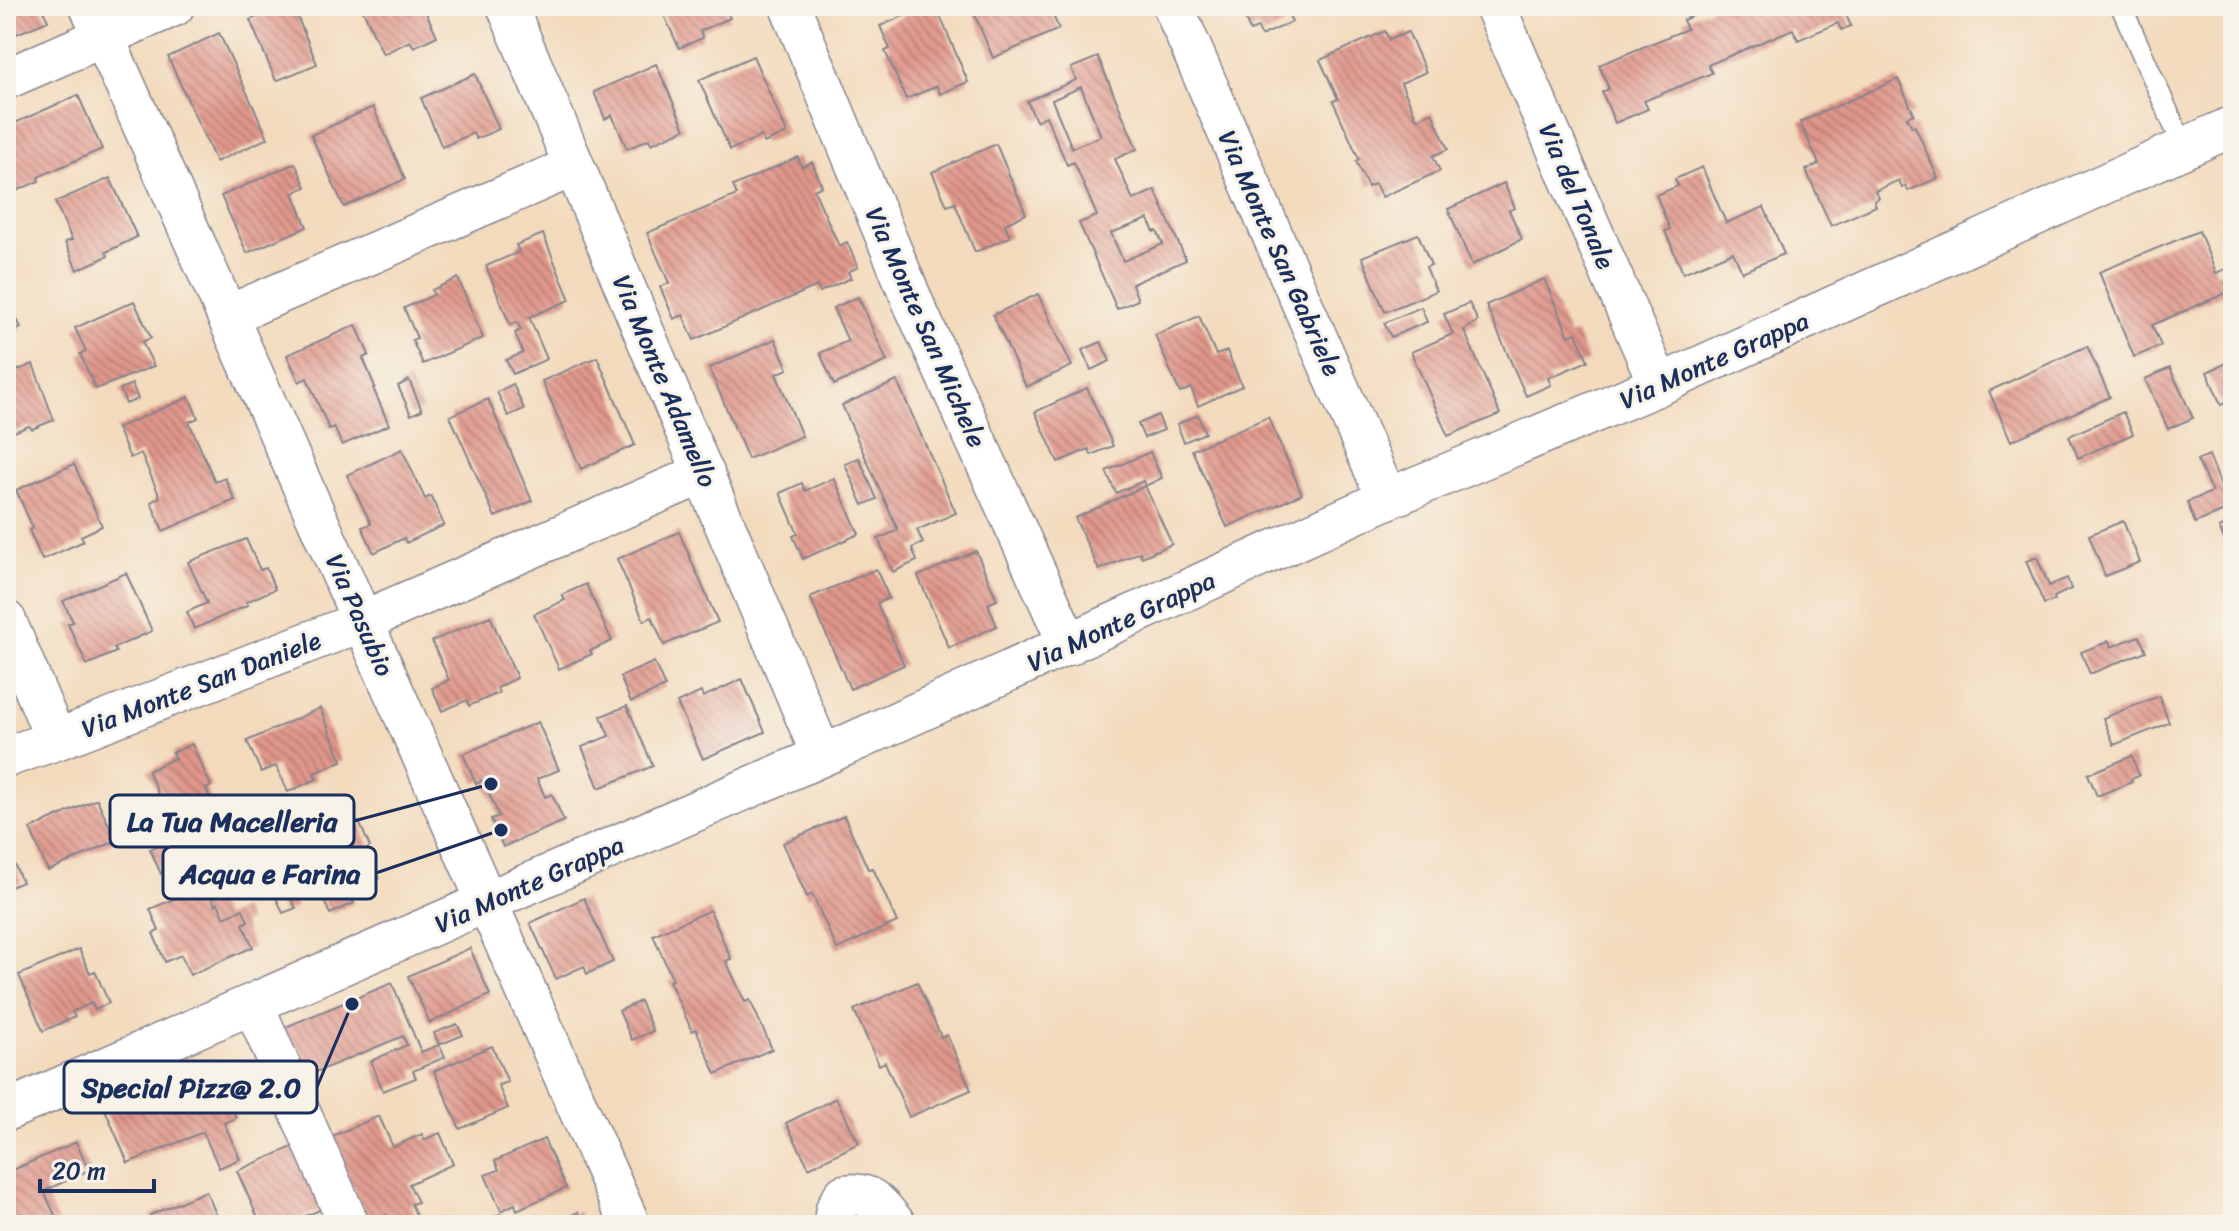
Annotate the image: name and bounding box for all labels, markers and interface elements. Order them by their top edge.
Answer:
street label: Via del Tonale [1525,116,1629,277]
street label: Via Monte San Gabriele [1205,122,1355,384]
street label: Via Monte San Michele [852,199,1000,455]
street label: Via Monte Adamello [599,267,731,495]
street label: Via Monte Grappa [1612,298,1816,422]
street label: Via Pasubio [312,546,408,684]
street label: Via Monte Grappa [1019,557,1223,685]
street label: Via Monte San Daniele [74,617,328,751]
callout: La Tua Macelleria [110,795,354,847]
text: La Tua Macelleria [127,797,338,846]
street label: Via Monte Grappa [427,822,631,946]
callout: Acqua e Farina [163,847,376,899]
text: Acqua e Farina [179,849,361,898]
callout: Special Pizz@ 2.0 [64,1061,317,1113]
text: Special Pizz@ 2.0 [80,1063,301,1112]
scale bar [40,1143,154,1193]
text: 20 m [52,1150,106,1192]

